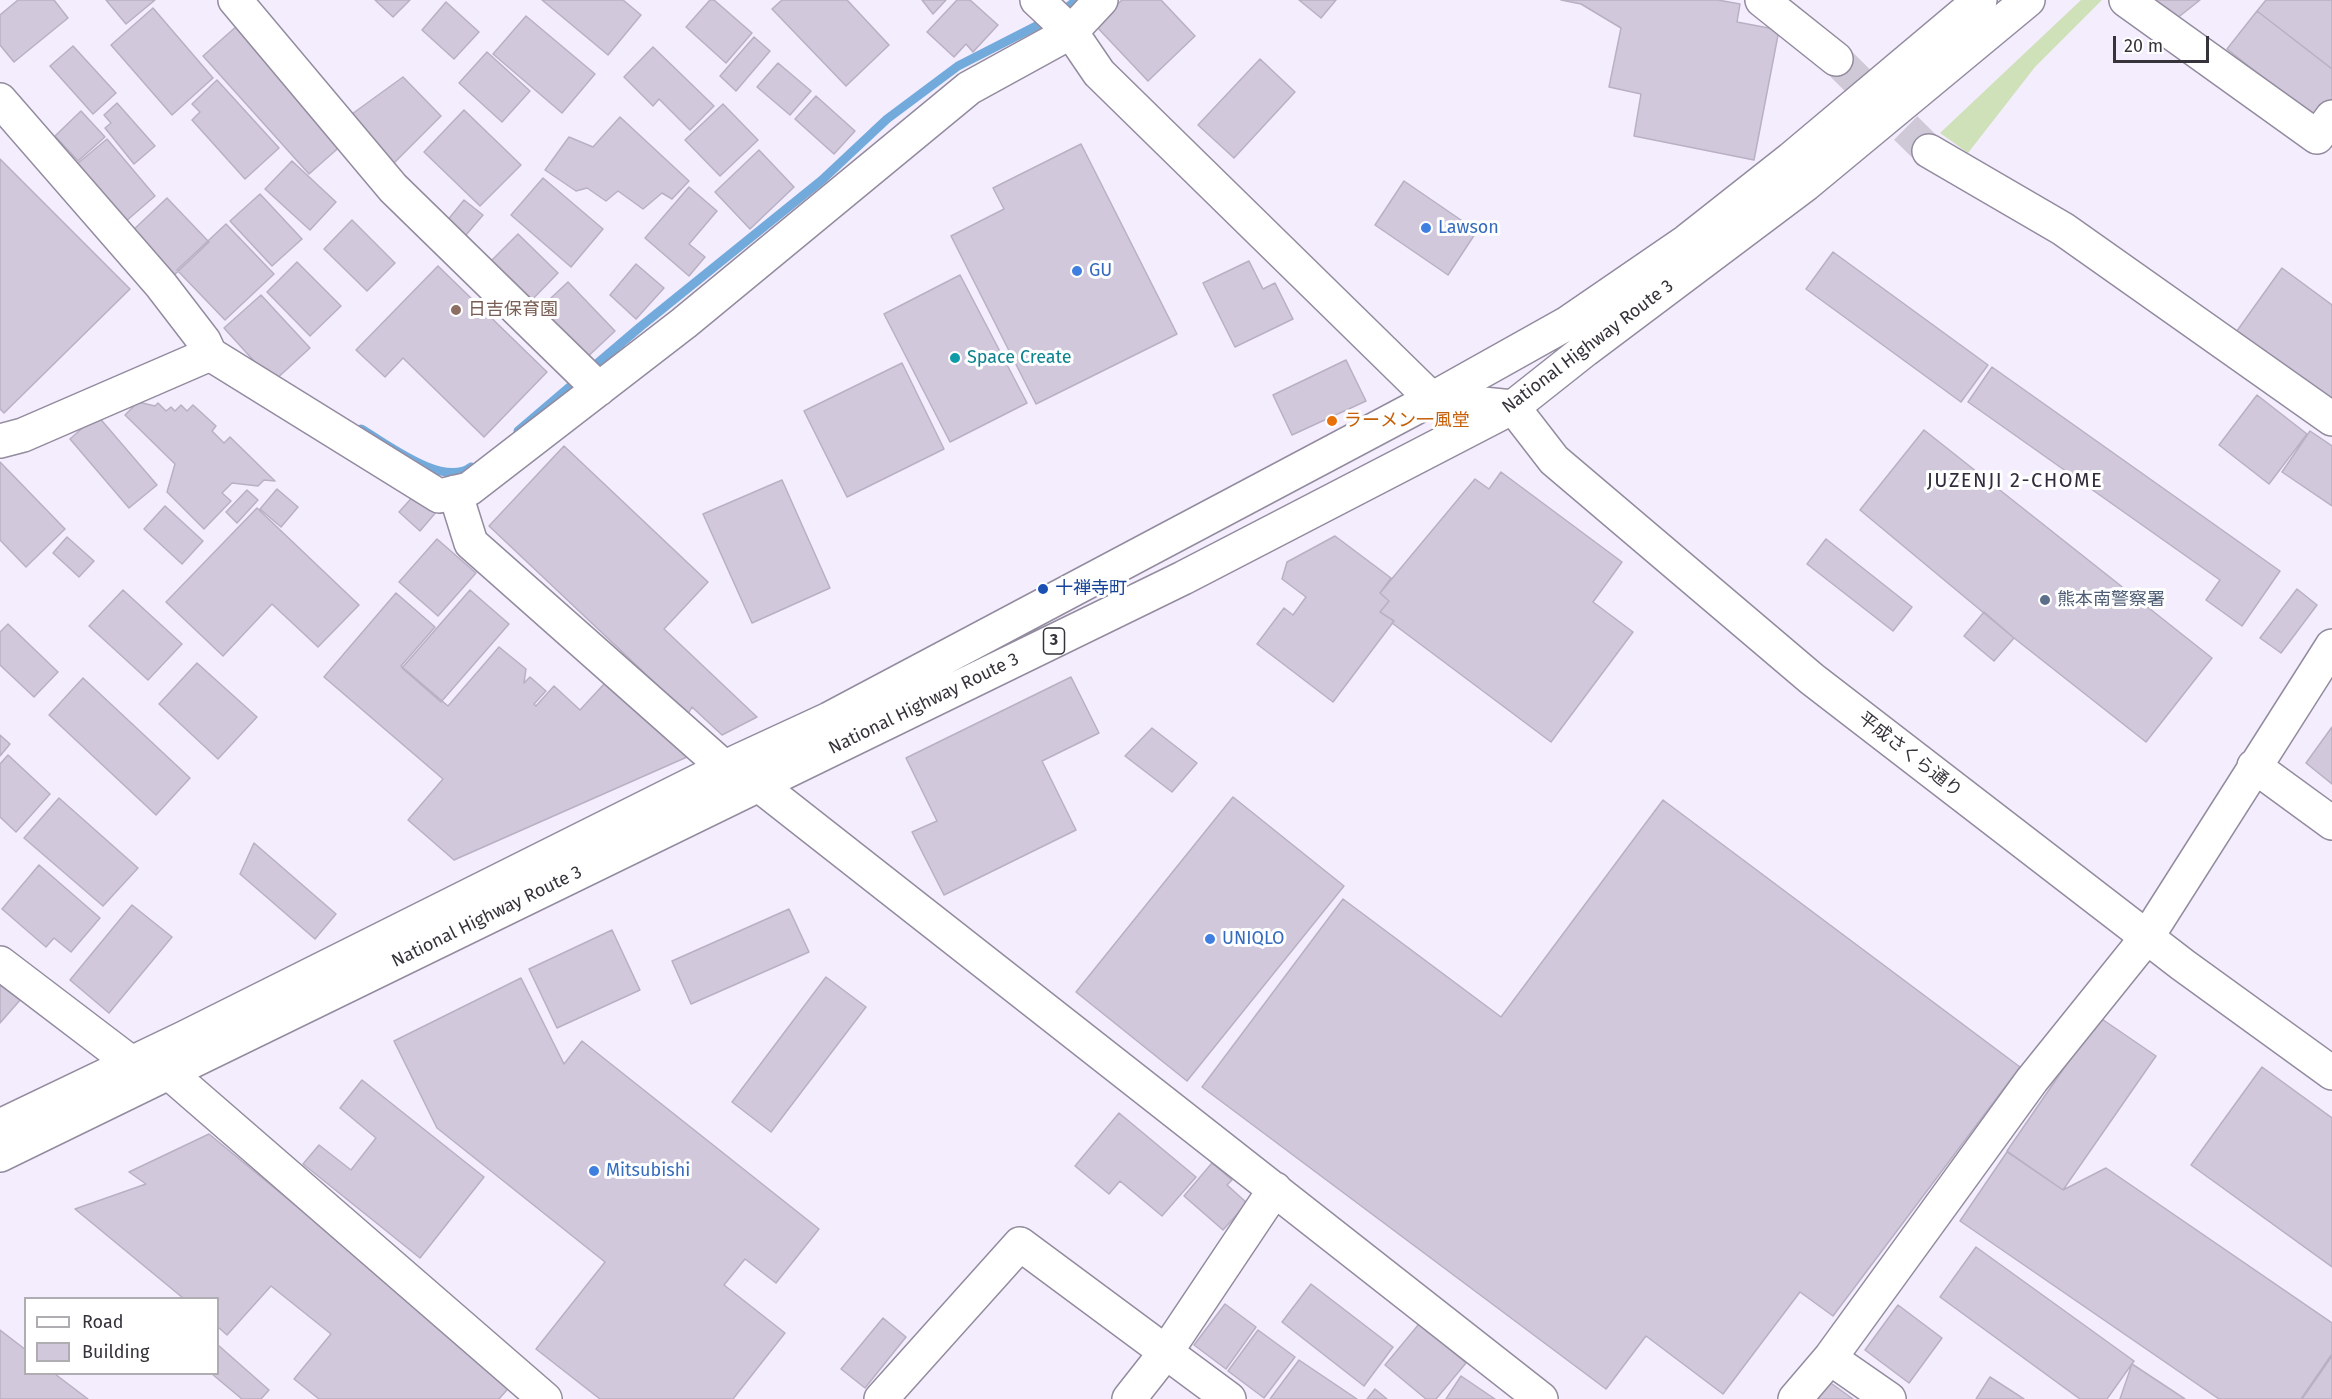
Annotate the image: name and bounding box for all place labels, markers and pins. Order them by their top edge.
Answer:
place label: Lawson [1438,217,1499,239]
marker: Lawson [1419,221,1433,235]
place label: GU [1089,260,1112,282]
marker: GU [1070,264,1084,278]
place label: 日吉保育園 [468,299,558,321]
marker: 日吉保育園 [449,303,463,317]
place label: Space Create [967,347,1072,369]
marker: Space Create [948,351,962,365]
place label: ラーメン一風堂 [1344,410,1470,432]
marker: ラーメン一風堂 [1325,414,1339,428]
place label: 十禅寺町 [1055,578,1127,600]
marker: 十禅寺町 [1036,582,1050,596]
place label: 熊本南警察署 [2057,589,2165,611]
marker: 熊本南警察署 [2038,593,2052,607]
place label: UNIQLO [1222,928,1285,950]
marker: UNIQLO [1203,932,1217,946]
place label: Mitsubishi [606,1160,690,1182]
marker: Mitsubishi [587,1164,601,1178]

